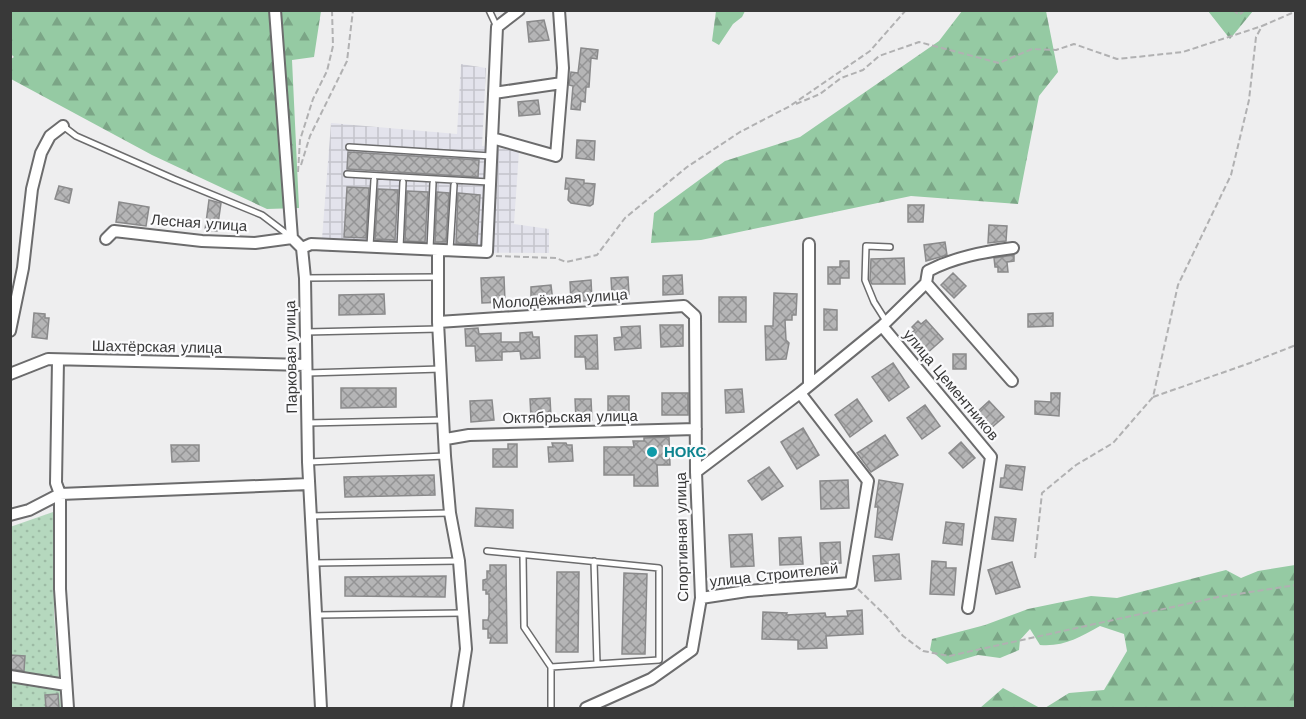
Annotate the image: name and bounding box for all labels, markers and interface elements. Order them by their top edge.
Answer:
street label: Лесная улица [150,211,249,235]
street label: Молодёжная улица [492,285,629,313]
street label: Парковая улица [281,300,301,414]
street label: улица Цементников [899,326,1003,444]
street label: Шахтёрская улица [92,337,223,357]
street label: Октябрьская улица [502,407,638,427]
place label: НОКС [664,443,706,461]
marker: НОКС [645,445,659,459]
street label: Спортивная улица [672,471,692,602]
street label: улица Строителей [709,559,839,591]

